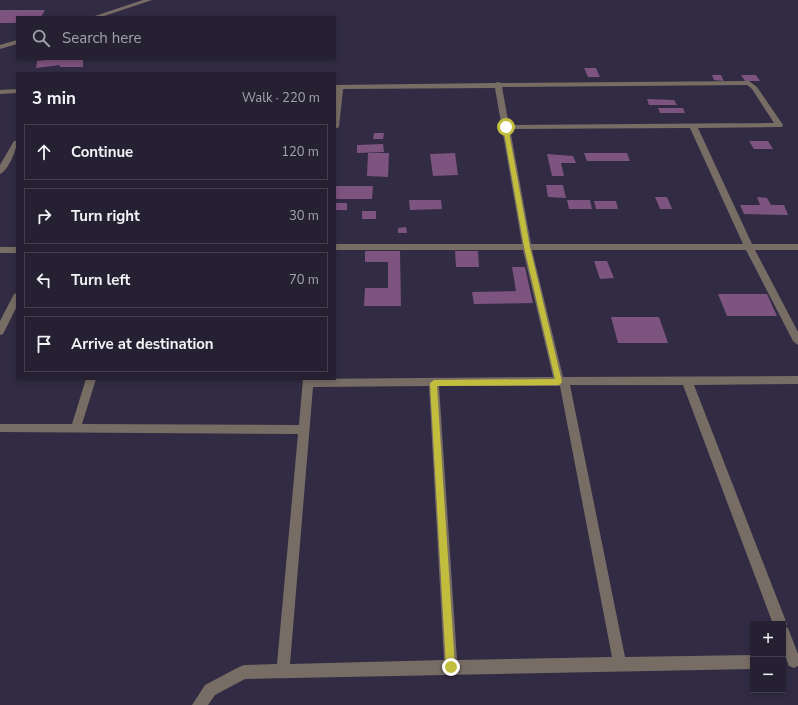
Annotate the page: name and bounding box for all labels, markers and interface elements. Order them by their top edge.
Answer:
search box [16,16,336,60]
icon: search [30,27,52,49]
text: Search here [62,28,142,48]
text: 3 min [32,87,76,110]
text: Walk · 220 m [242,89,320,107]
route start [497,118,515,136]
icon: ahead [33,141,55,163]
text: Continue [71,142,133,162]
text: 120 m [281,143,319,161]
icon: right [33,205,55,227]
text: Turn right [71,206,140,226]
text: 30 m [289,207,319,225]
icon: left [33,269,55,291]
text: Turn left [71,270,130,290]
text: 70 m [289,271,319,289]
icon: arrive [33,333,55,355]
text: Arrive at destination [71,334,214,354]
map controls [750,621,786,693]
button: + [750,621,786,657]
button: − [750,657,786,693]
route end [442,658,460,676]

